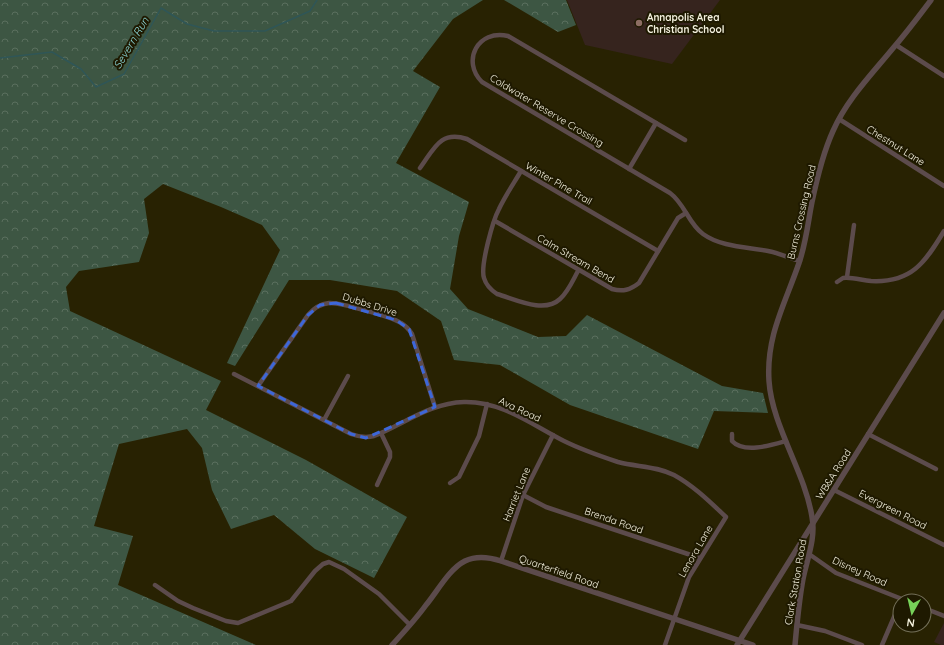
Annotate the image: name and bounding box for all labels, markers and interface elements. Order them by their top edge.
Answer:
place label: Annapolis Area Christian School [647,11,724,36]
water label: Severn Run [110,14,152,71]
marker: Annapolis Area Christian School [634,18,644,28]
street label: Coldwater Reserve Crossing [488,71,606,150]
street label: Chestnut Lane [864,122,928,169]
street label: Winter Pine Trail [523,159,595,208]
street label: Burns Crossing Road [784,164,819,261]
street label: Calm Stream Bend [535,231,617,286]
street label: Dubbs Drive [341,290,399,319]
street label: Ava Road [497,394,543,425]
street label: WB&A Road [813,447,854,502]
street label: Harriet Lane [500,465,533,523]
street label: Evergreen Road [857,487,929,532]
street label: Brenda Road [583,504,645,537]
street label: Lenora Lane [675,523,716,580]
street label: Clark Station Road [782,538,809,626]
street label: Quarterfield Road [517,552,600,591]
street label: Disney Road [830,554,889,589]
north arrow [892,593,932,633]
text: N [906,615,916,630]

